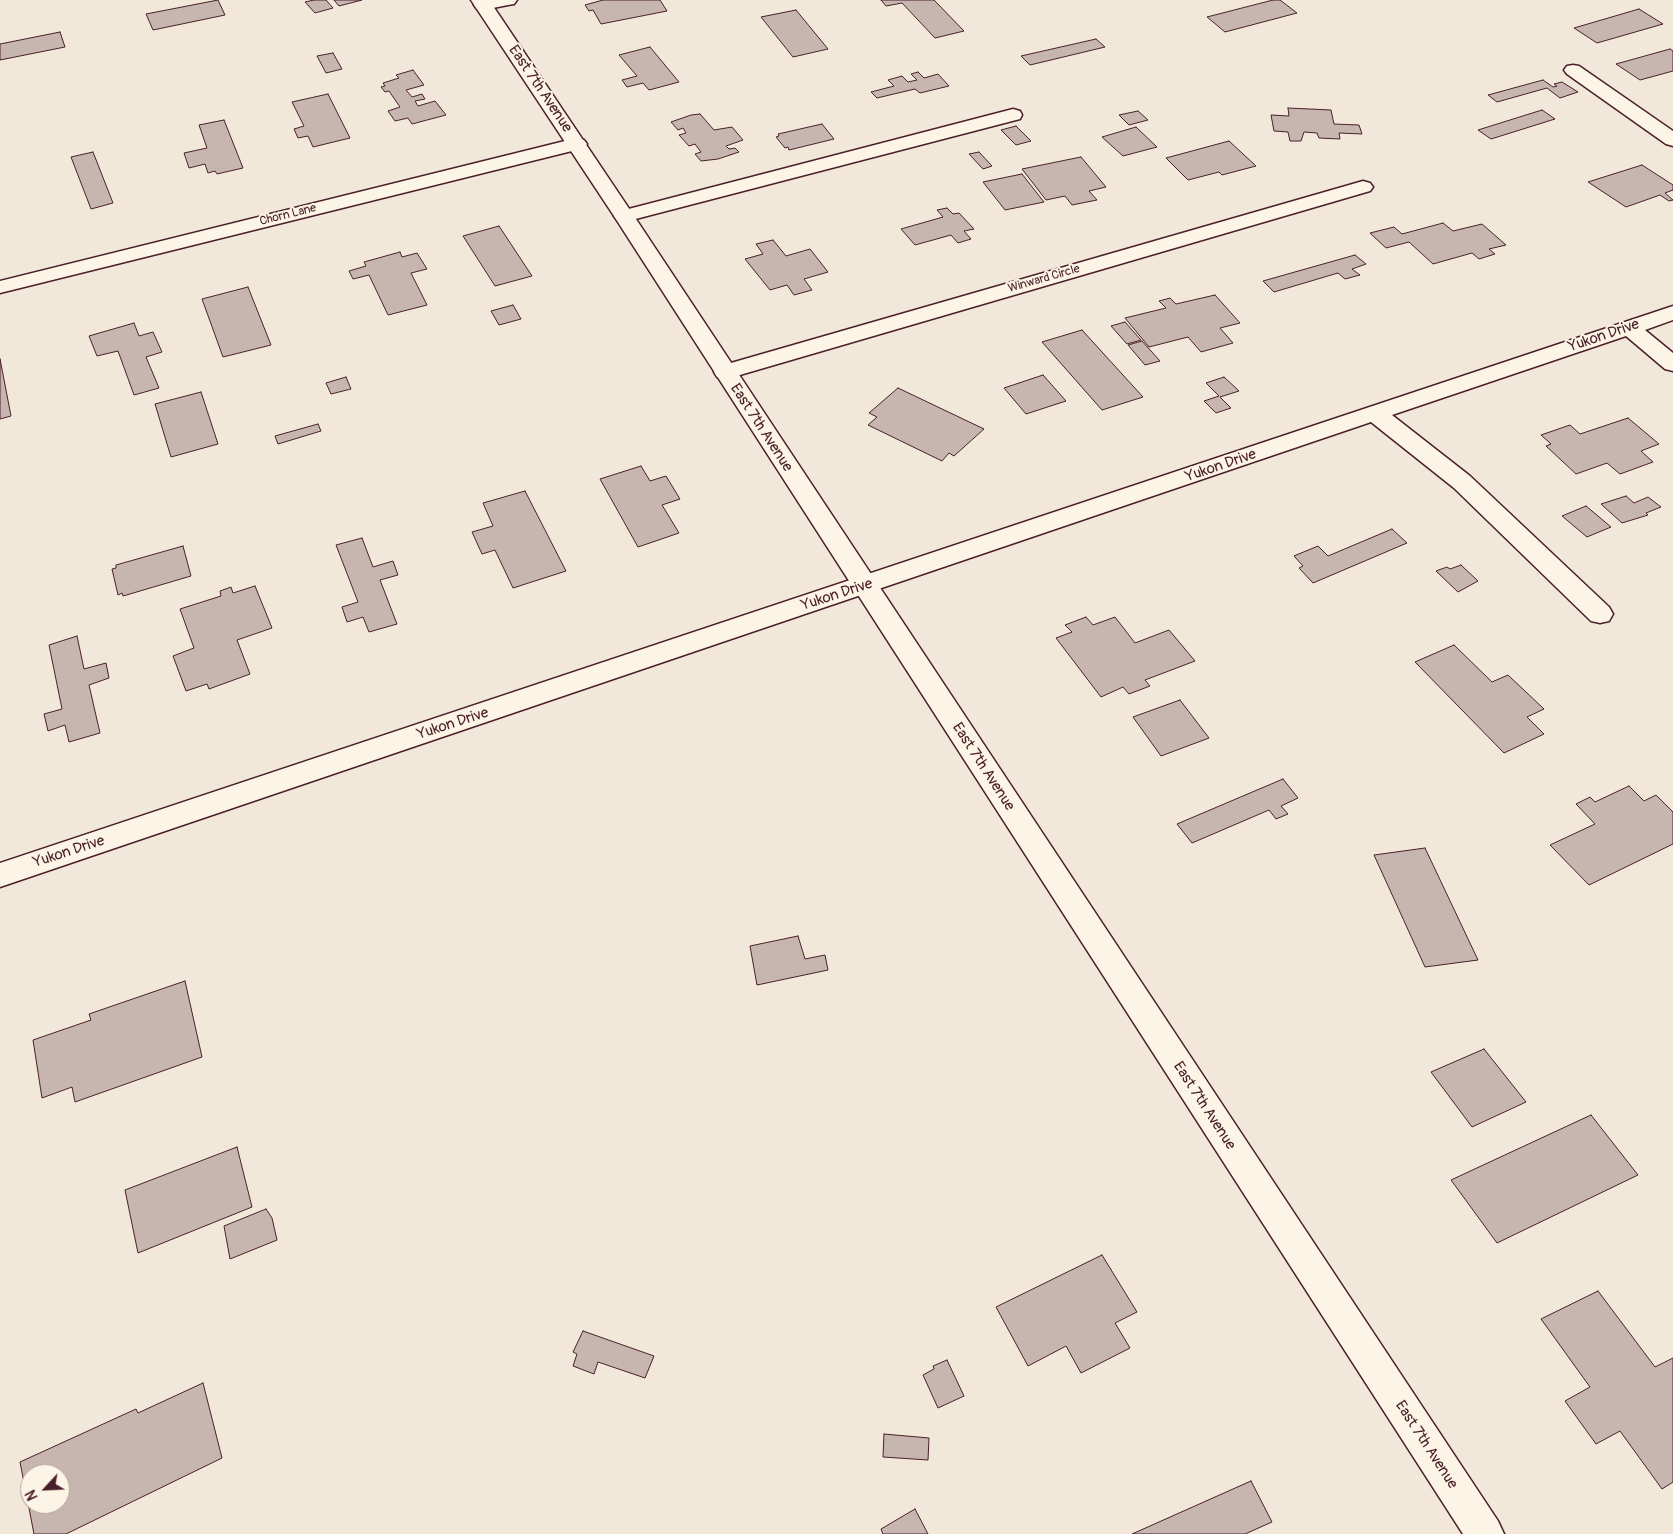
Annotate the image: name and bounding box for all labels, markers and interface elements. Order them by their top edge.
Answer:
street label: East 7th Avenue [504,42,576,136]
street label: Chorn Lane [258,201,318,229]
street label: Winward Circle [1006,262,1082,296]
street label: Yukon Drive [1566,315,1642,357]
street label: East 7th Avenue [726,381,796,475]
street label: Yukon Drive [1183,445,1259,487]
street label: Yukon Drive [799,575,875,615]
street label: Yukon Drive [415,704,491,744]
street label: East 7th Avenue [948,720,1018,814]
street label: Yukon Drive [31,832,107,872]
street label: East 7th Avenue [1169,1059,1239,1153]
street label: East 7th Avenue [1391,1398,1461,1492]
north arrow [20,1464,70,1514]
text: N [22,1487,42,1503]

